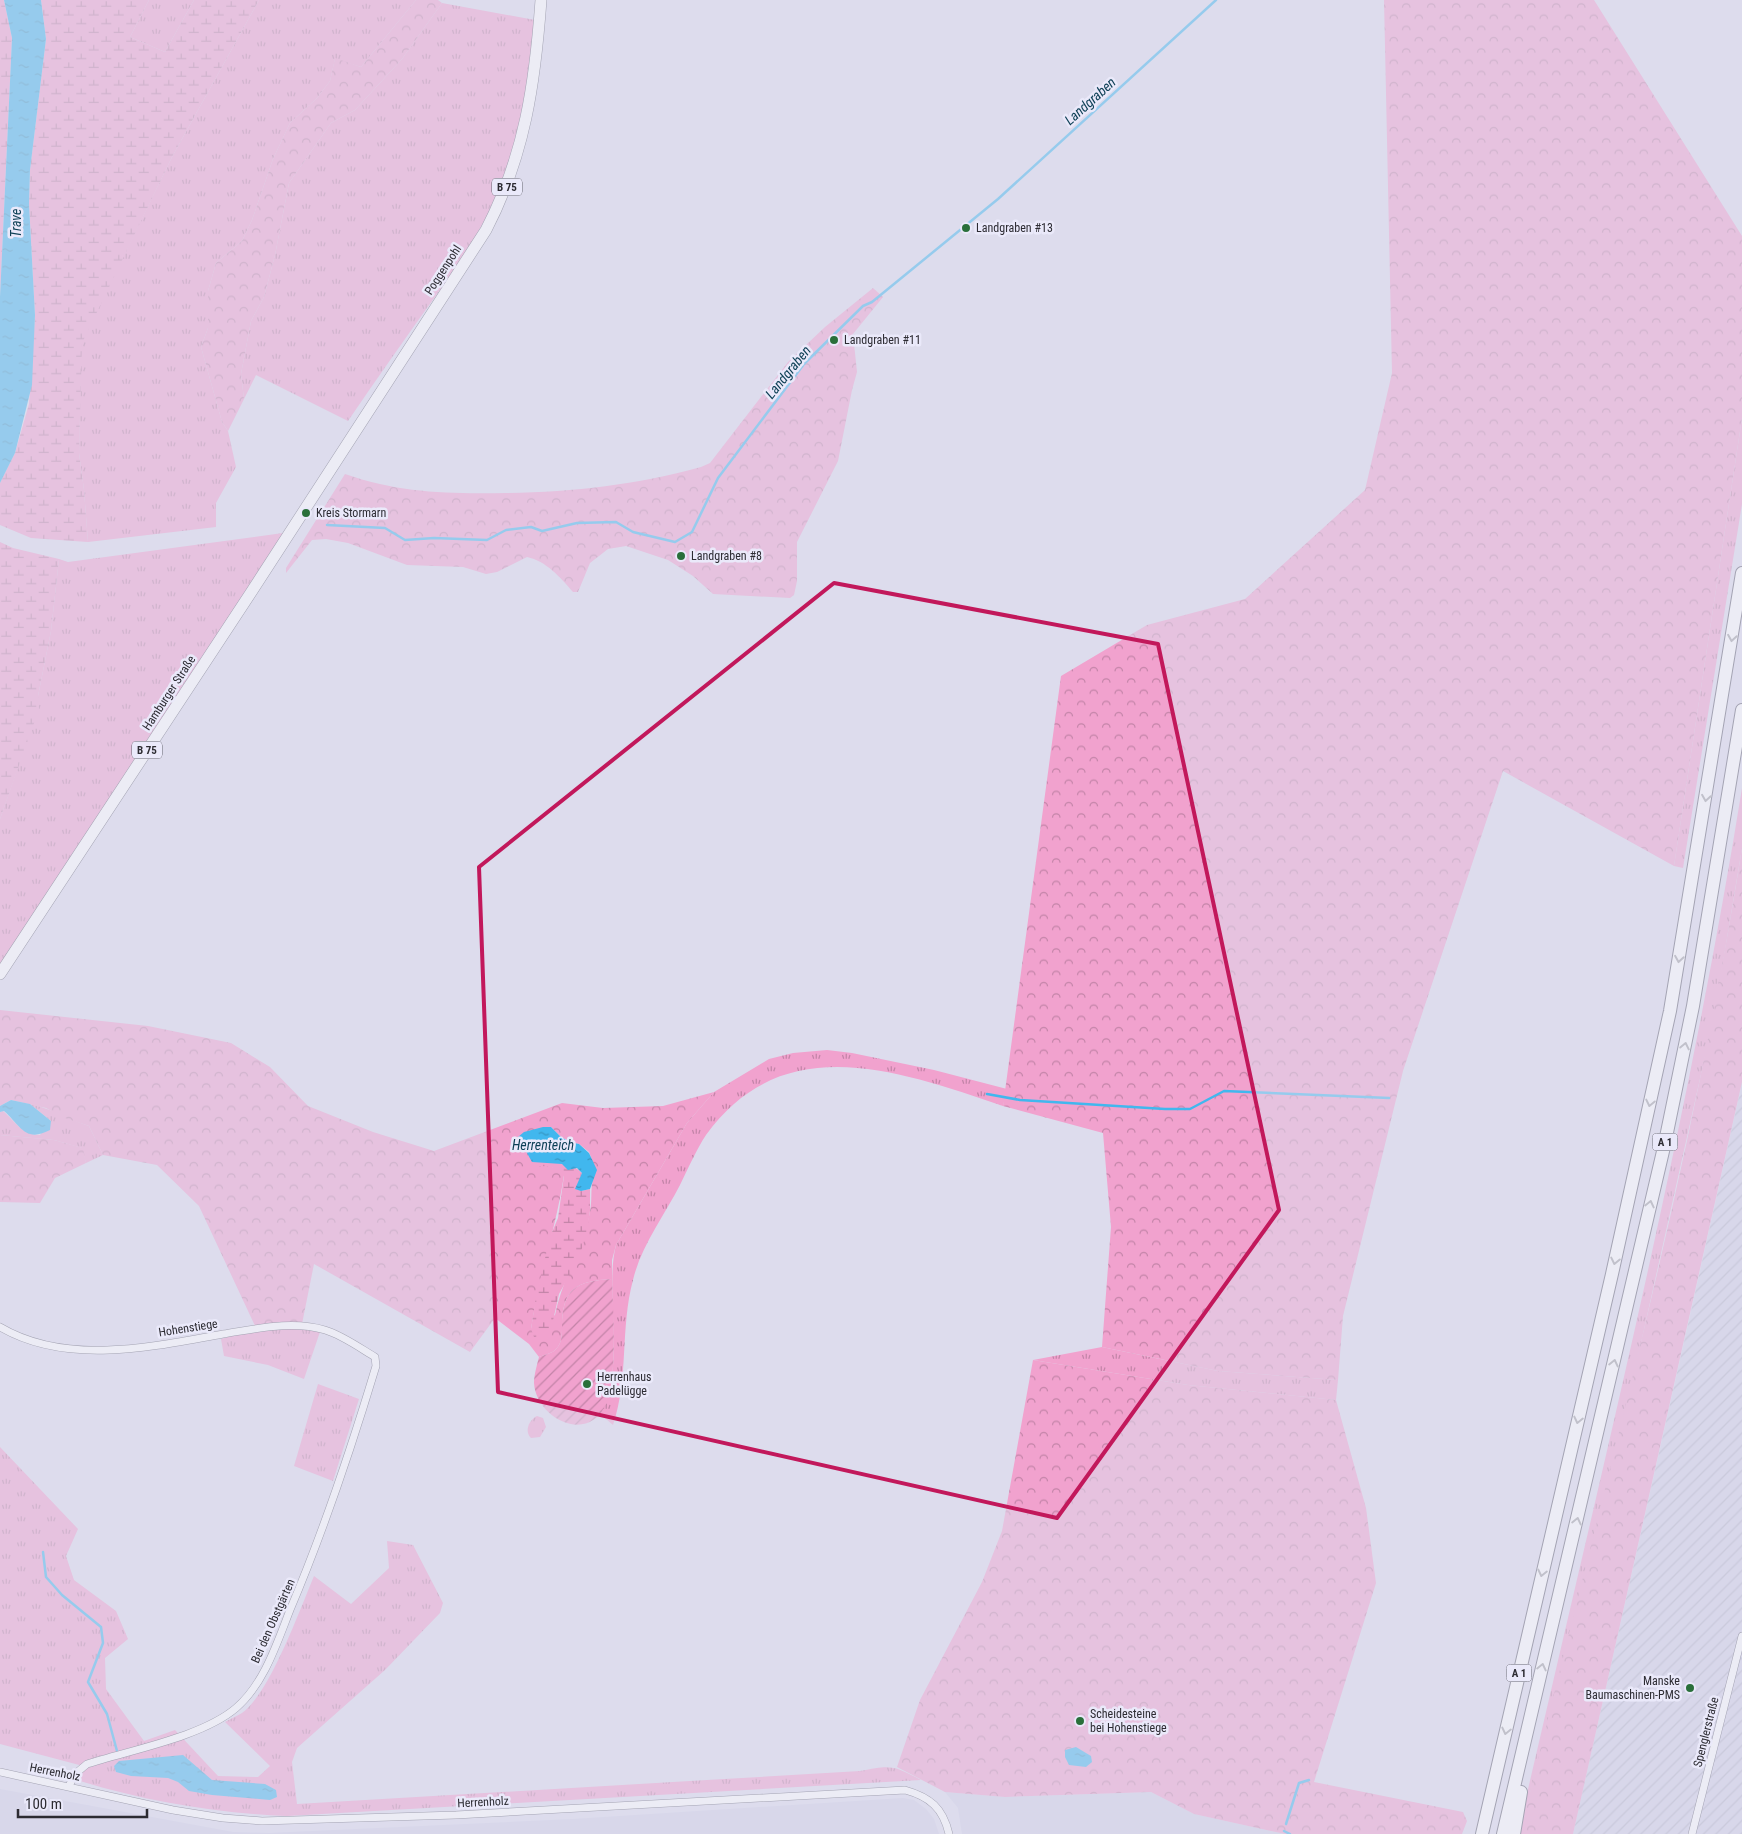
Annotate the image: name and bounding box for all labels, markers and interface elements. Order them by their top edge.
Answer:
water label: Landgraben [1061,74,1119,128]
road number: B 75 [492,178,522,196]
water label: Trave [8,209,24,237]
place label: Landgraben #13 [976,221,1053,235]
marker: Landgraben #13 [960,222,972,234]
street label: Poggenpohl [422,243,464,297]
place label: Landgraben #11 [844,333,921,347]
marker: Landgraben #11 [828,334,840,346]
water label: Landgraben [762,342,814,402]
place label: Kreis Stormarn [316,506,386,520]
marker: Kreis Stormarn [300,507,312,519]
place label: Landgraben #8 [691,549,762,563]
marker: Landgraben #8 [675,550,687,562]
one-way arrow [1727,634,1737,642]
street label: Hamburger Straße [140,653,199,733]
road number: B 75 [132,742,162,758]
one-way arrow [1701,794,1711,803]
one-way arrow [1674,954,1684,963]
one-way arrow [1679,1041,1689,1050]
one-way arrow [1645,1098,1656,1107]
road number: A 1 [1652,1134,1678,1150]
water label: Herrenteich [512,1137,574,1153]
one-way arrow [1645,1200,1655,1209]
one-way arrow [1610,1257,1621,1266]
street label: Hohenstiege [157,1316,219,1340]
one-way arrow [1608,1358,1619,1367]
place label: Herrenhaus Padelügge [597,1370,652,1398]
marker: Herrenhaus Padelügge [581,1378,593,1390]
one-way arrow [1573,1415,1584,1424]
one-way arrow [1571,1516,1582,1525]
one-way arrow [1537,1568,1548,1577]
street label: Bei den Obstgärten [248,1577,298,1665]
one-way arrow [1536,1663,1547,1672]
road number: A 1 [1506,1665,1532,1682]
place label: Manske Baumaschinen-PMS [1585,1674,1680,1702]
marker: Manske Baumaschinen-PMS [1684,1682,1696,1694]
street label: Spenglerstraße [1691,1695,1722,1768]
place label: Scheidesteine bei Hohenstiege [1090,1707,1167,1735]
marker: Scheidesteine bei Hohenstiege [1074,1715,1086,1727]
one-way arrow [1501,1726,1512,1735]
street label: Herrenholz [28,1760,82,1784]
scale bar [18,1786,146,1818]
street label: Herrenholz [457,1794,509,1810]
text: 100 m [25,1795,62,1813]

